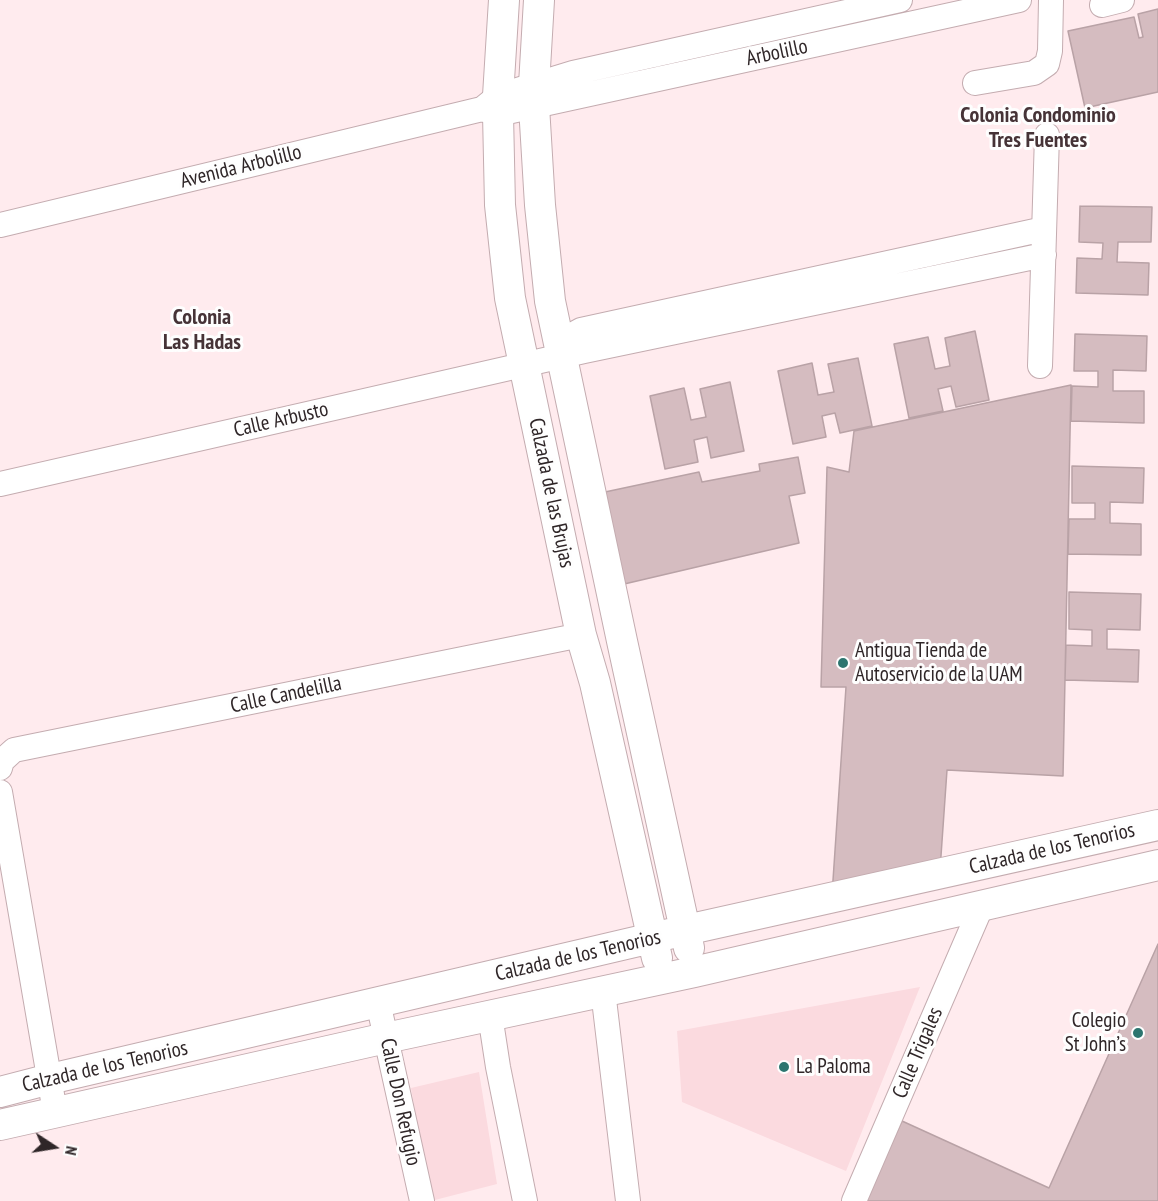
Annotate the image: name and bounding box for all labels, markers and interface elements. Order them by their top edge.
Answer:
street label: Arbolillo [744,34,810,72]
district label: Colonia Condominio Tres Fuentes [960,103,1116,154]
street label: Avenida Arbolillo [178,140,304,194]
district label: Colonia Las Hadas [163,305,241,356]
street label: Calle Arbusto [231,397,331,443]
street label: Calzada de las Brujas [523,416,579,570]
place label: Antigua Tienda de Autoservicio de la UAM [855,638,1023,688]
marker: Antigua Tienda de Autoservicio de la UAM [836,656,850,670]
street label: Calle Candelilla [228,671,344,719]
street label: Calzada de los Tenorios [967,818,1137,880]
street label: Calzada de los Tenorios [493,925,663,987]
street label: Calle Trigales [888,1004,948,1102]
place label: Colegio St John’s [1065,1008,1126,1058]
marker: Colegio St John’s [1131,1026,1145,1040]
street label: Calzada de los Tenorios [20,1036,190,1098]
street label: Calle Don Refugio [374,1036,426,1168]
place label: La Paloma [796,1054,871,1080]
marker: La Paloma [777,1060,791,1074]
north arrow [24,1117,84,1177]
text: N [61,1144,82,1157]

